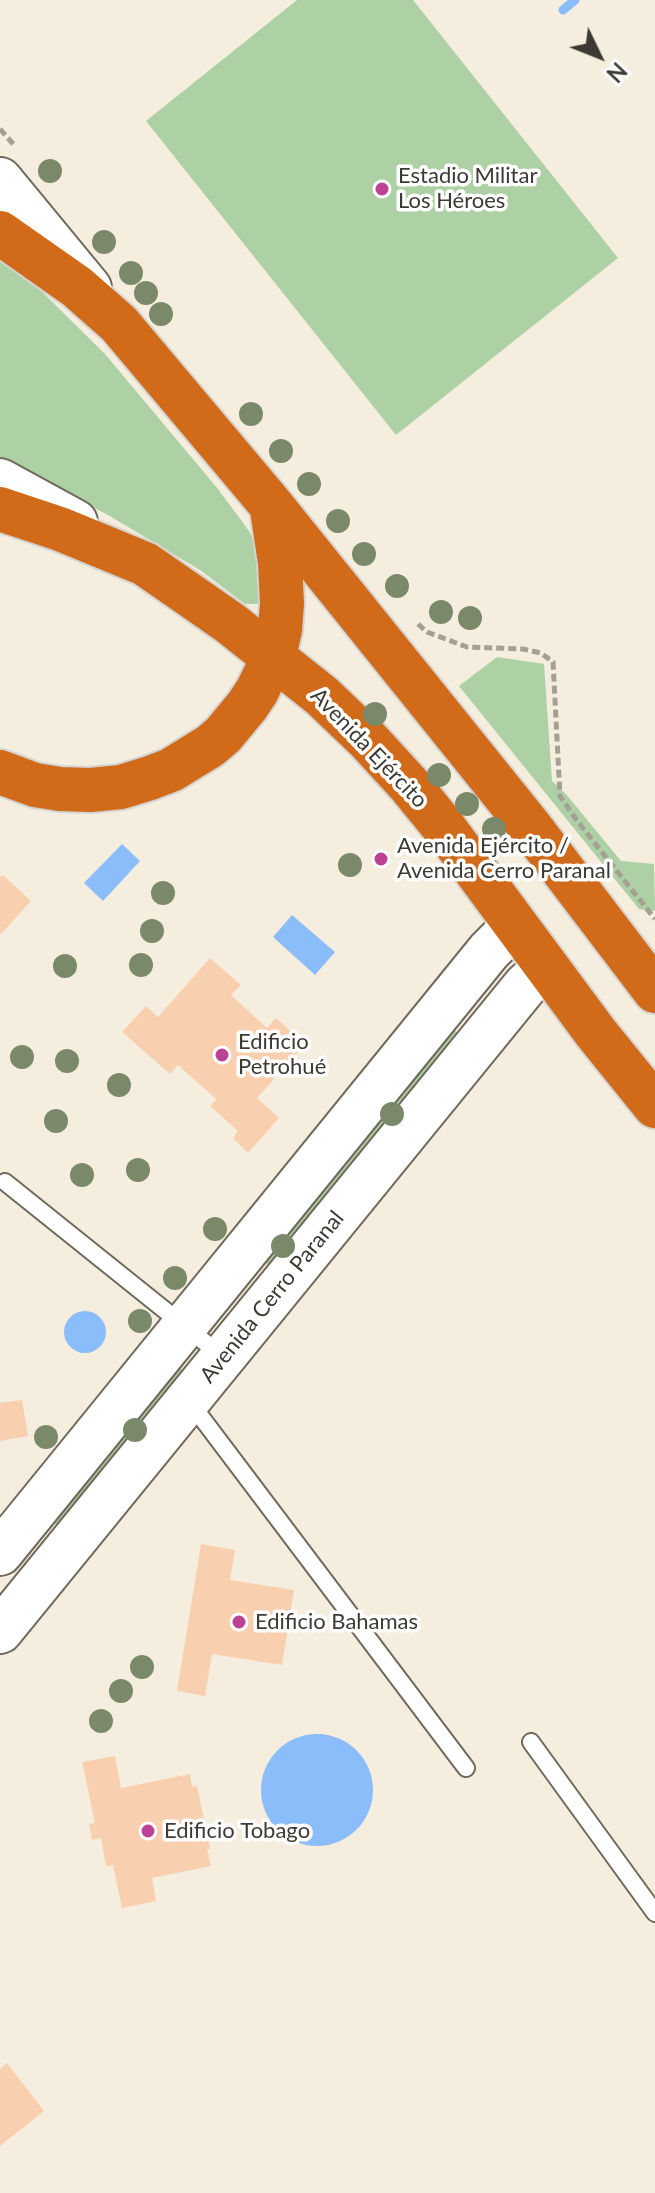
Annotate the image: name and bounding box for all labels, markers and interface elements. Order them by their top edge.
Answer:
north arrow [559,16,639,96]
text: N [601,57,633,88]
place label: Estadio Militar Los Héroes [398,163,537,214]
marker: Estadio Militar Los Héroes [373,180,391,198]
street label: Avenida Ejército [305,683,433,813]
place label: Avenida Ejército / Avenida Cerro Paranal [397,833,611,884]
marker: Avenida Ejército / Avenida Cerro Paranal [372,850,390,868]
place label: Edificio Petrohué [238,1029,326,1080]
marker: Edificio Petrohué [213,1046,231,1064]
street label: Avenida Cerro Paranal [194,1206,350,1388]
place label: Edificio Bahamas [255,1609,418,1635]
marker: Edificio Bahamas [230,1613,248,1631]
place label: Edificio Tobago [164,1818,310,1844]
marker: Edificio Tobago [139,1822,157,1840]

